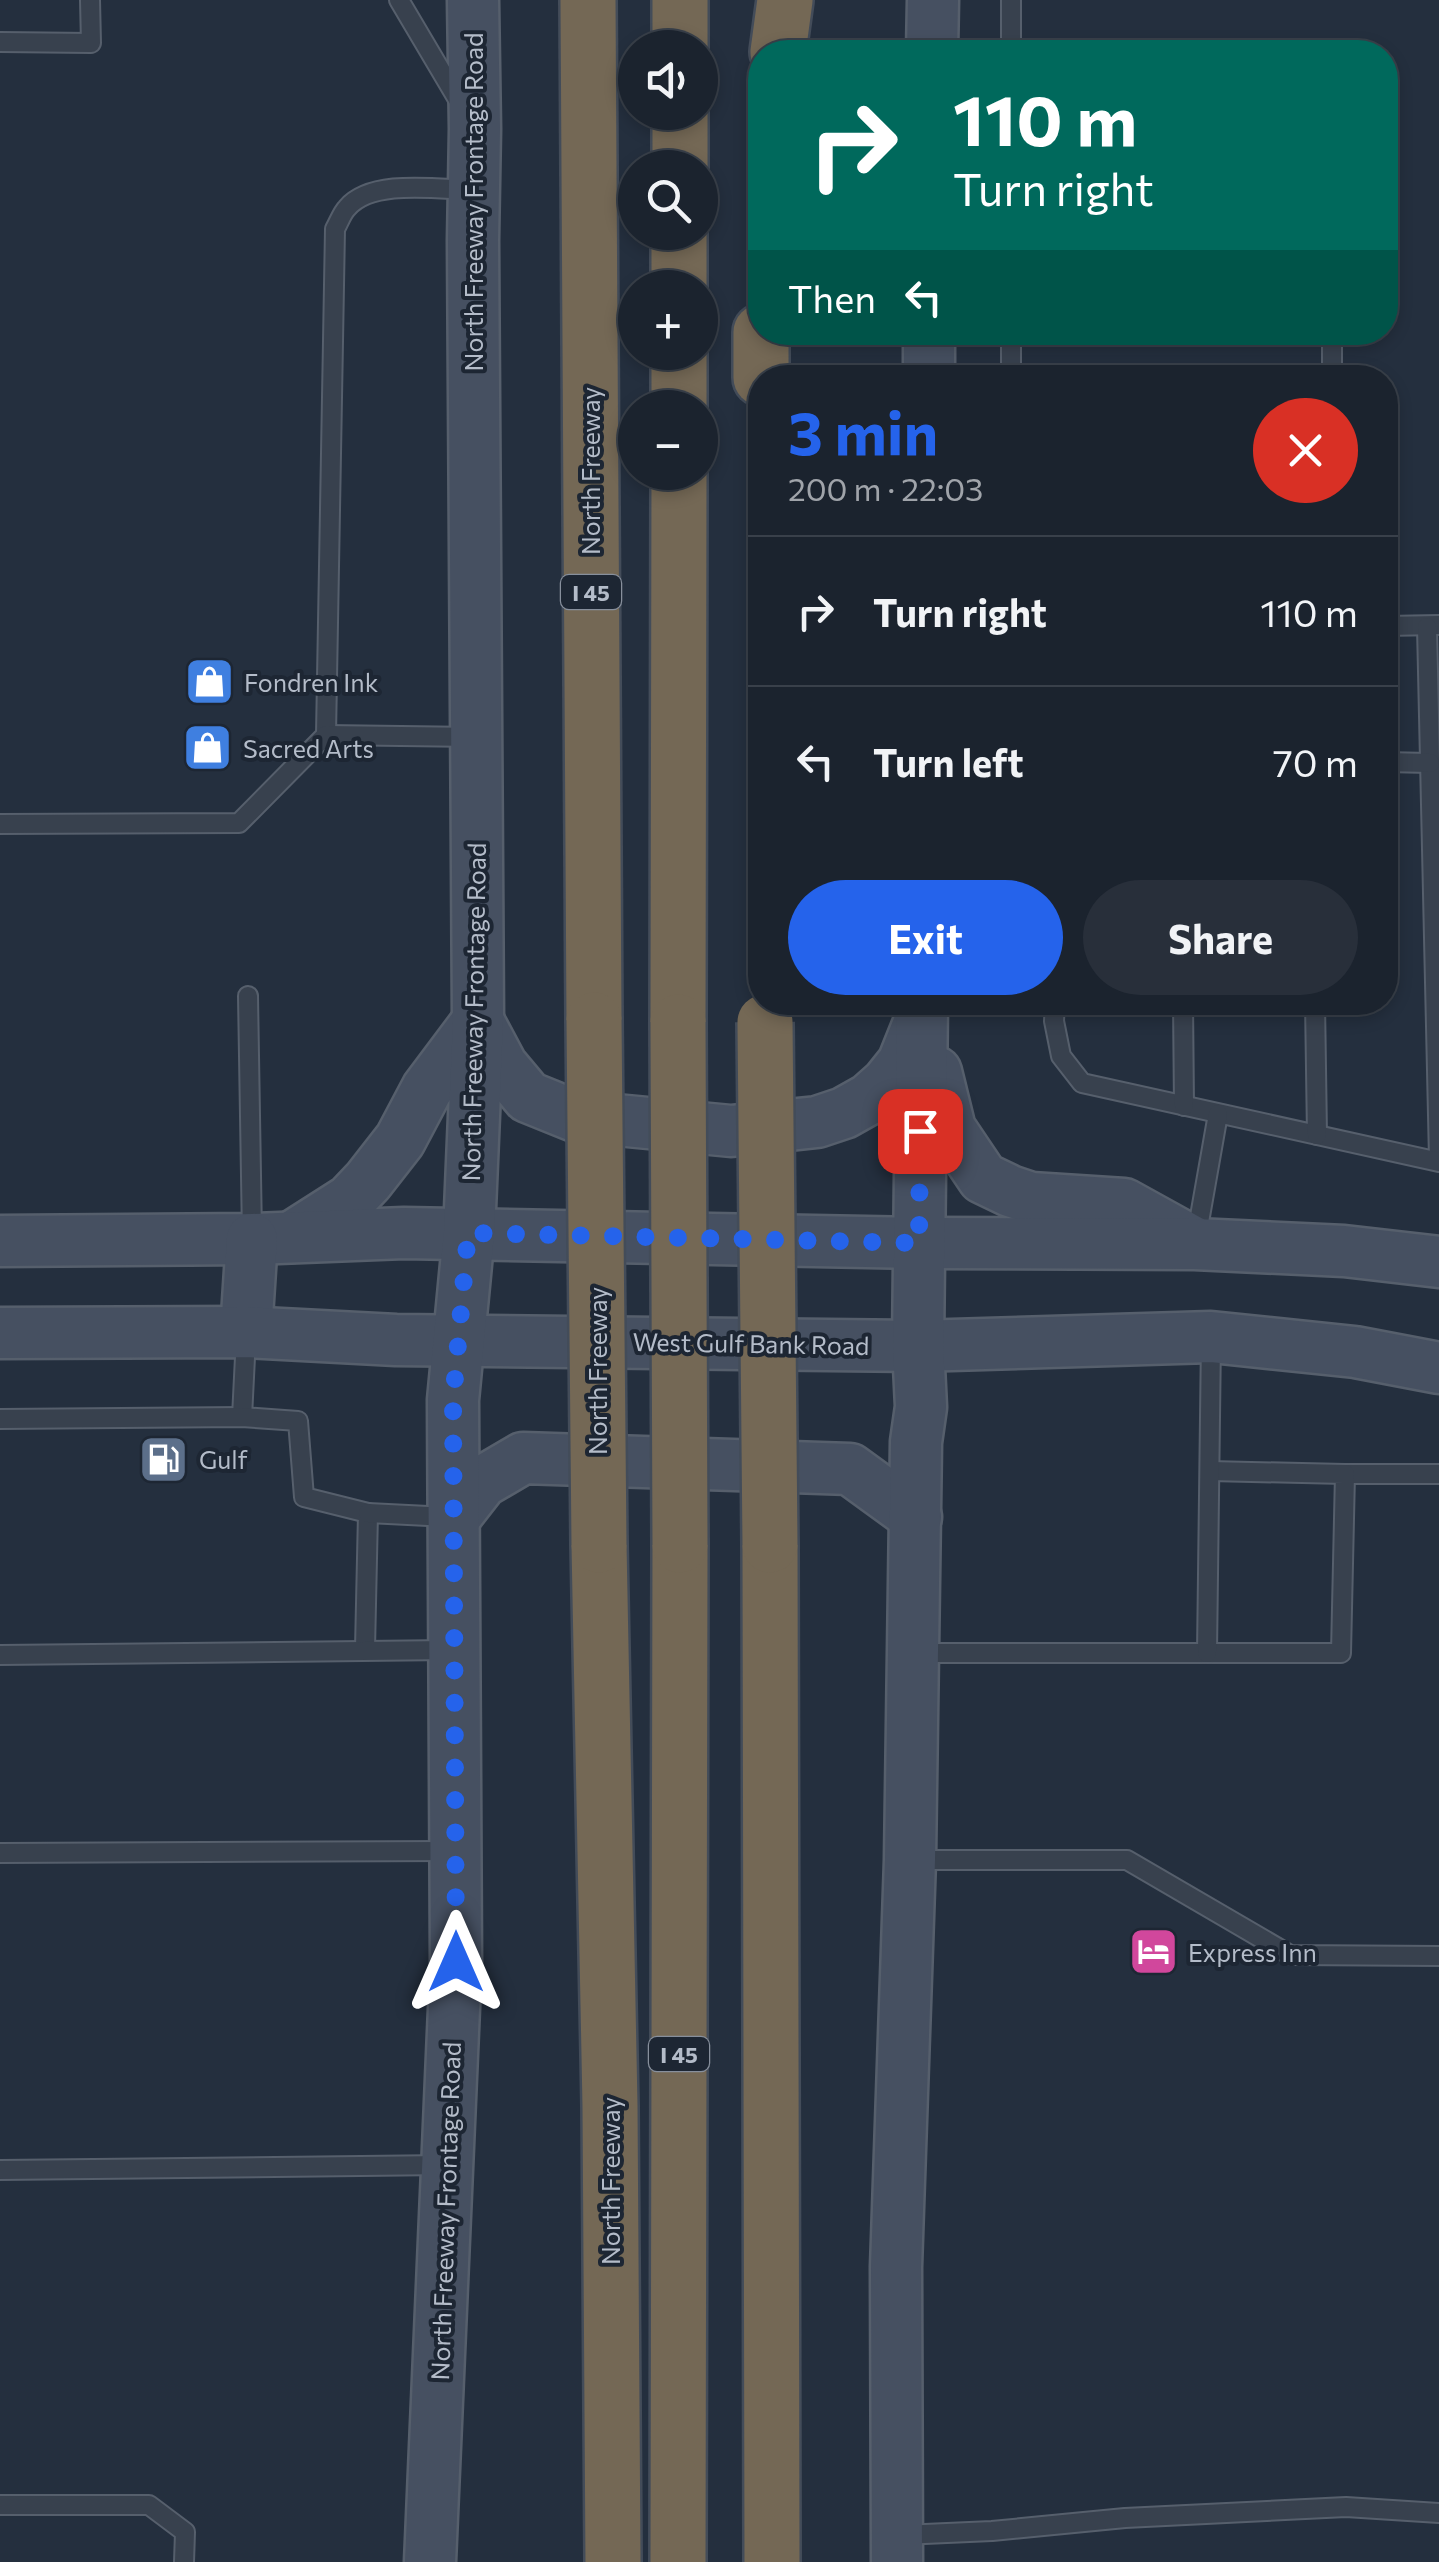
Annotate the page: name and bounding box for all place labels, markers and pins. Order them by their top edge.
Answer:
shop icon: Fondren Ink [183,656,235,708]
place label: Fondren Ink [244,667,379,697]
shop icon: Sacred Arts [182,722,234,774]
place label: Sacred Arts [243,733,374,763]
pin [878,1089,963,1174]
fuel station icon: Gulf [138,1433,190,1485]
place label: Gulf [199,1444,248,1474]
hotel icon: Express Inn [1127,1926,1179,1978]
place label: Express Inn [1188,1937,1317,1967]

